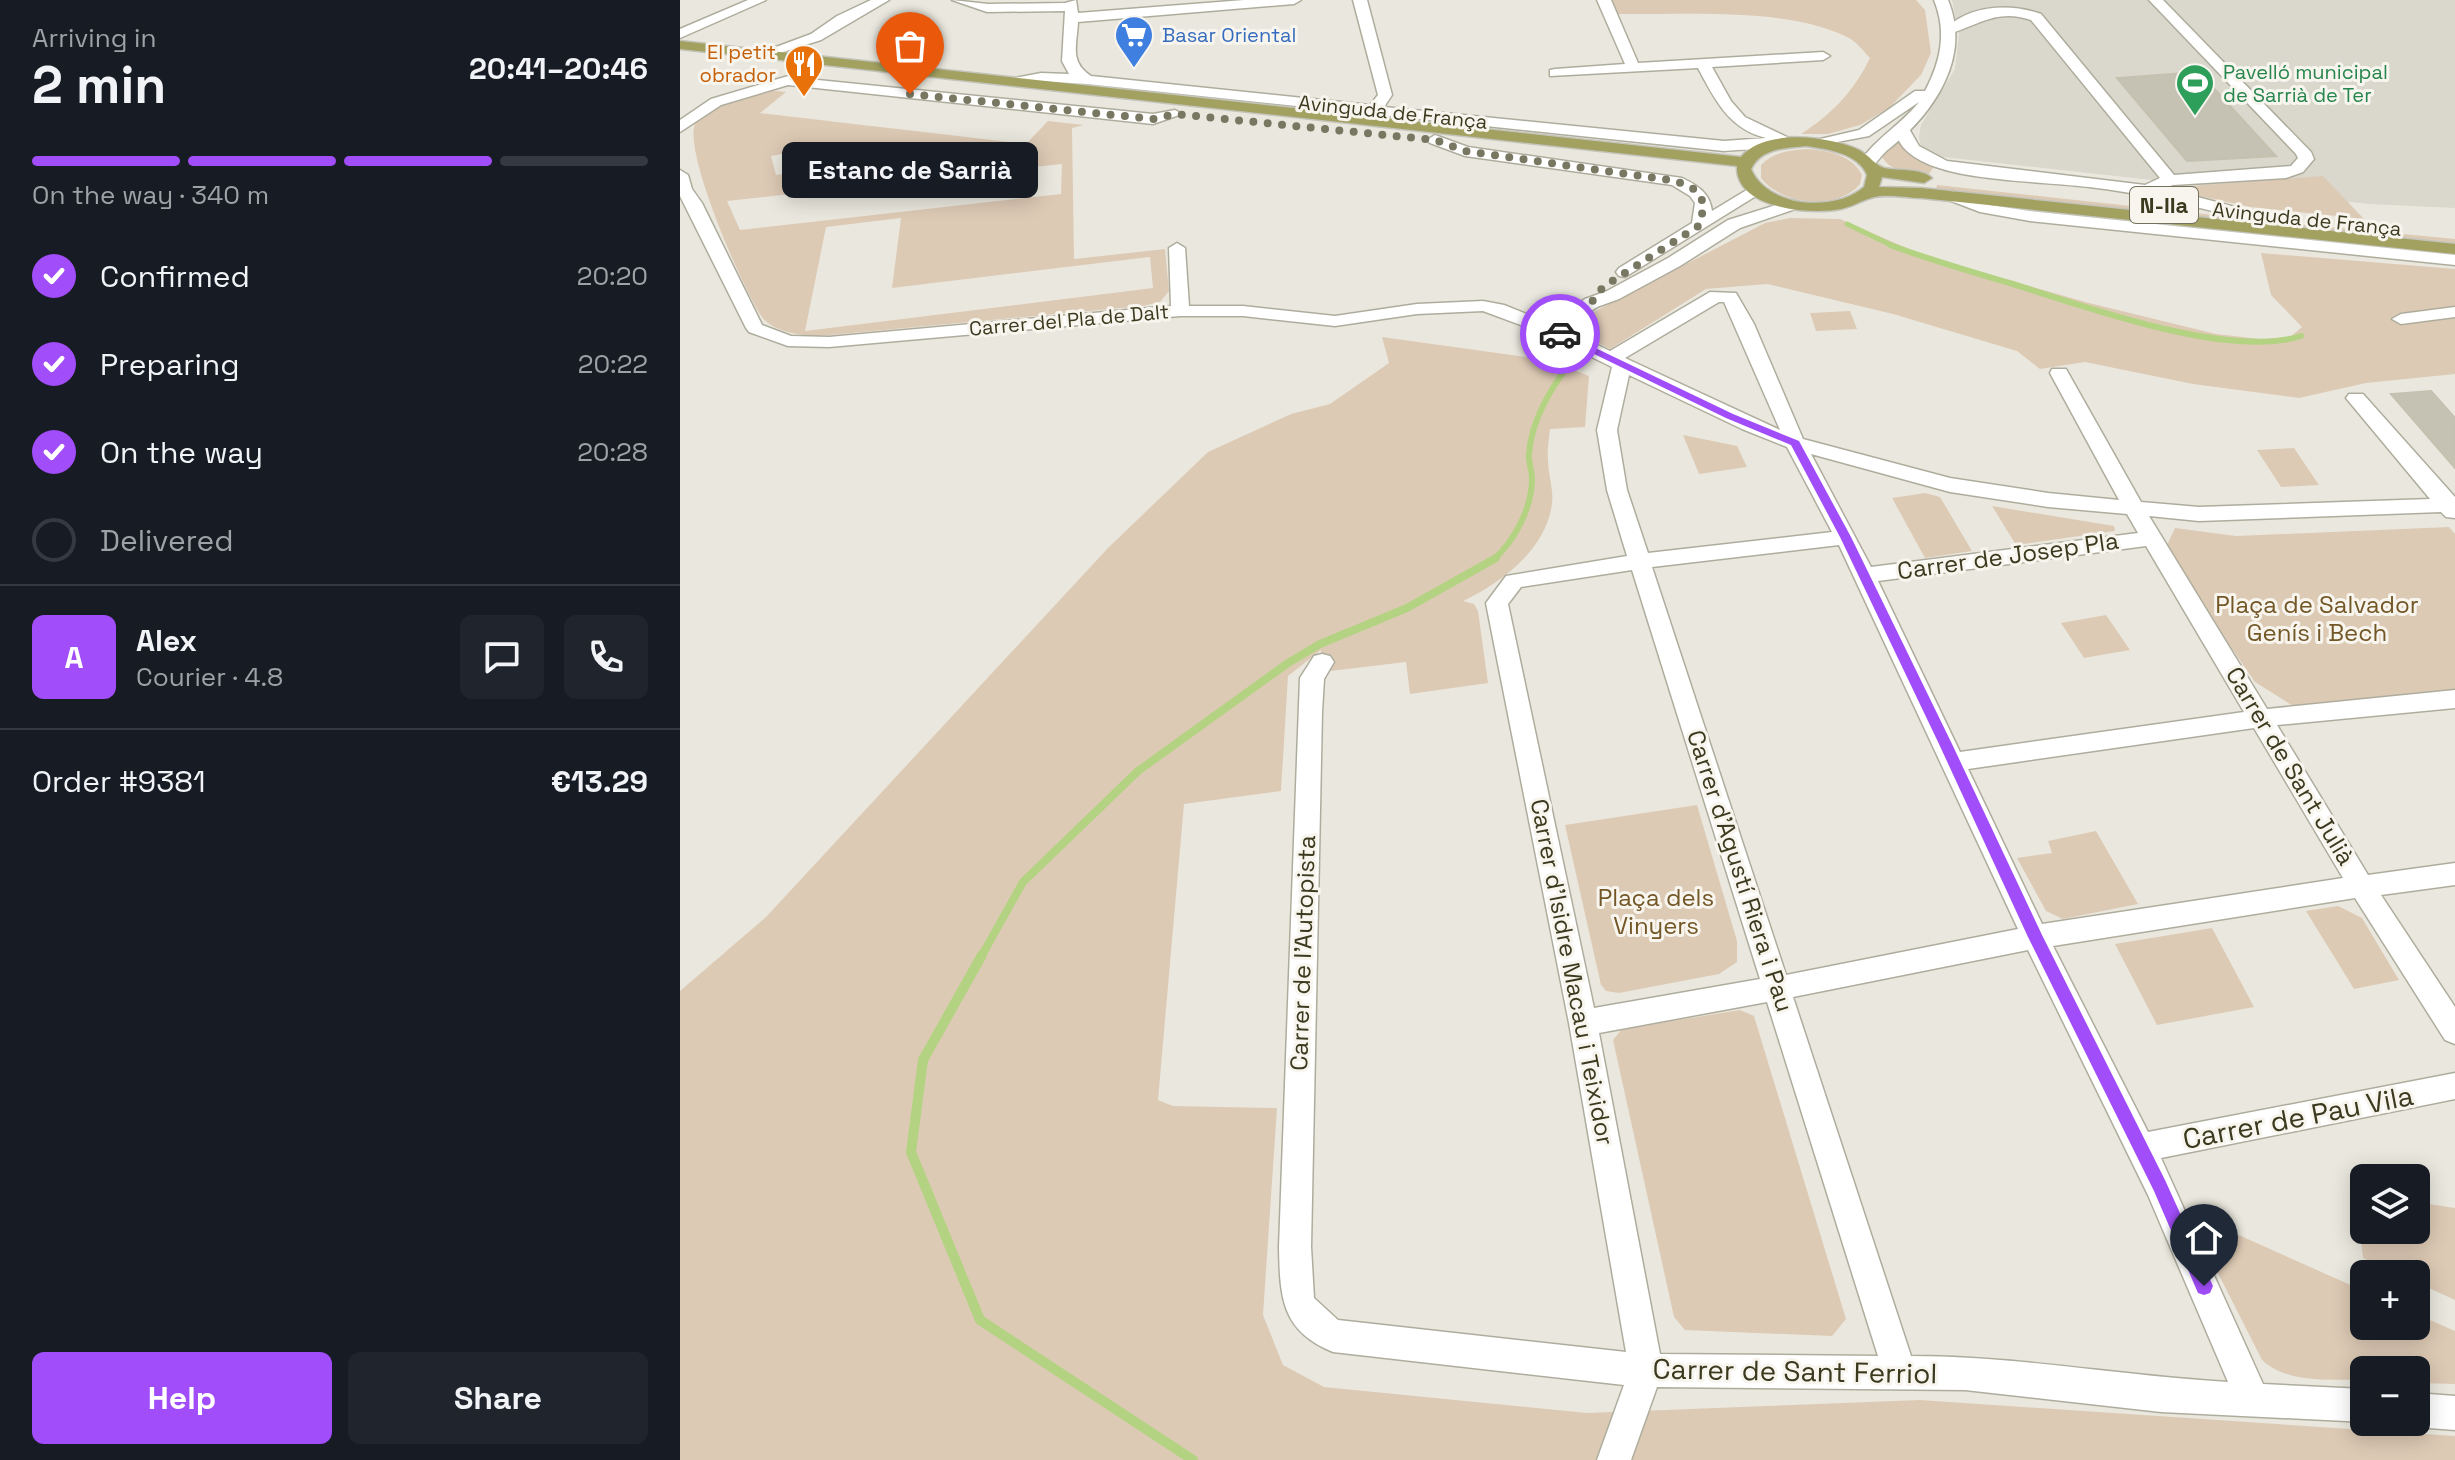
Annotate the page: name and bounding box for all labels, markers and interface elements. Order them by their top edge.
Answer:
pin [876,12,944,94]
supermarket icon: Basar Oriental [1113,14,1155,69]
text: Arriving in [32,21,156,55]
place label: Basar Oriental [1162,22,1296,48]
icon: bag [888,24,932,68]
place label: El petit obrador [700,39,776,88]
restaurant icon: El petit obrador [783,43,825,98]
text: 20:41–20:46 [469,49,648,88]
text: 2 min [32,52,166,118]
place label: Pavelló municipal de Sarrià de Ter [2223,59,2388,108]
sports icon: Pavelló municipal de Sarrià de Ter [2174,62,2216,117]
street label: Avinguda de França [1297,89,1489,135]
callout: Estanc de Sarrià [782,142,1038,198]
text: Estanc de Sarrià [808,153,1012,187]
text: On the way · 340 m [32,178,269,212]
road number: N-IIa [2130,187,2198,223]
street label: Avinguda de França [2211,196,2403,242]
icon: check [32,254,76,298]
text: Confirmed [100,257,250,296]
text: 20:20 [577,259,648,293]
courier [1520,294,1600,374]
street label: Carrer del Pla de Dalt [968,298,1170,342]
icon: car [1538,312,1582,356]
icon: check [32,342,76,386]
text: Preparing [100,345,239,384]
text: 20:22 [578,347,648,381]
icon: check [32,430,76,474]
text: On the way [100,433,263,472]
text: 20:28 [577,435,648,469]
text: Delivered [100,521,234,560]
street label: Carrer de Josep Pla [1895,525,2121,586]
park label: Plaça de Salvador Genís i Bech [2215,589,2419,648]
button: chat [460,615,544,699]
button: phone [564,615,648,699]
text: Alex [136,621,197,660]
text: A [64,638,84,677]
text: Courier · 4.8 [136,660,283,694]
street label: Carrer de Sant Julià [2219,661,2362,871]
street label: Carrer d'Agustí Riera i Pau [1680,726,1801,1016]
text: Order #9381 [32,762,206,801]
text: €13.29 [551,762,648,801]
street label: Carrer d'Isidre Macau i Teixidor [1524,796,1621,1148]
street label: Carrer de l'Autopista [1283,834,1322,1071]
park label: Plaça dels Vinyers [1598,882,1714,941]
street label: Carrer de Pau Vila [2180,1077,2416,1157]
map controls [2350,1164,2430,1436]
button: layers [2350,1164,2430,1244]
pin [2170,1204,2238,1286]
icon: home [2182,1216,2226,1260]
button: + [2350,1260,2430,1340]
street label: Carrer de Sant Ferriol [1652,1351,1938,1391]
button: Help [32,1352,332,1444]
button: Share [348,1352,648,1444]
button: − [2350,1356,2430,1436]

